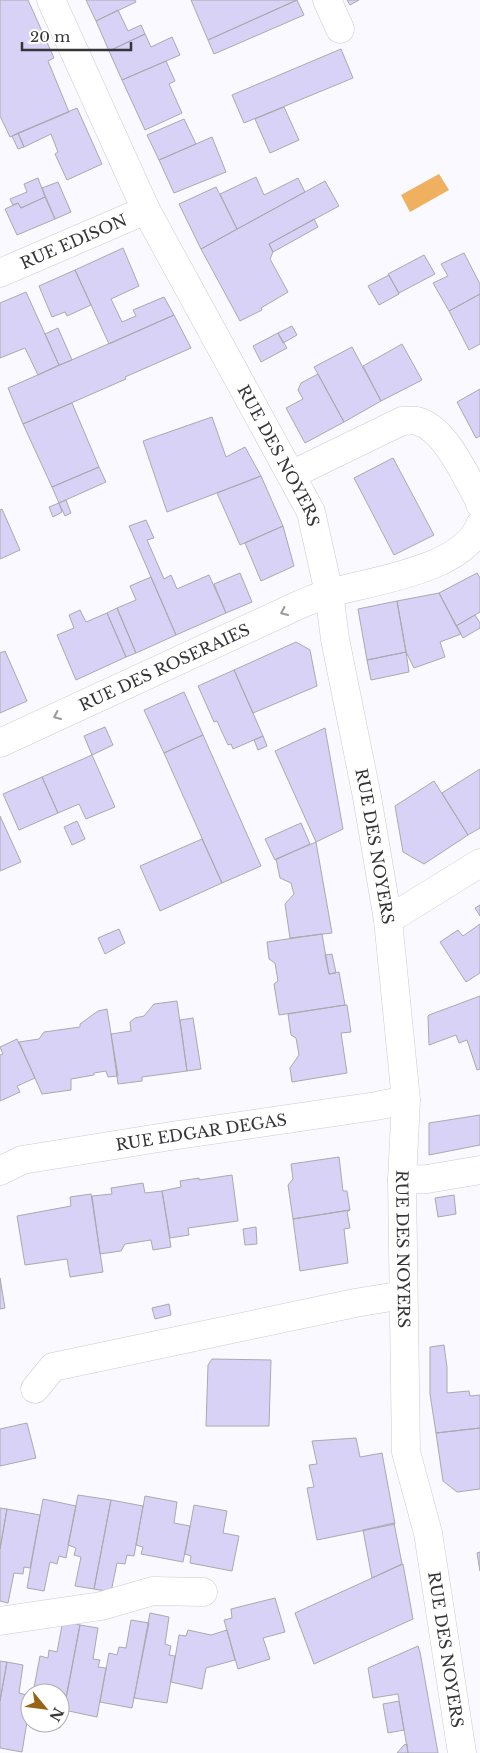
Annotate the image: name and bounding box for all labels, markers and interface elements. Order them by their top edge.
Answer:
scale bar [22,20,131,52]
text: 20 m [30,27,70,46]
street label: RUE EDISON [17,210,130,273]
street label: RUE DES NOYERS [233,381,324,528]
one-way arrow [280,605,289,616]
street label: RUE DES ROSERAIES [76,619,253,715]
one-way arrow [53,710,62,721]
street label: RUE DES NOYERS [351,766,399,926]
street label: RUE EDGAR DEGAS [114,1109,288,1155]
street label: RUE DES NOYERS [392,1170,414,1328]
street label: RUE DES NOYERS [424,1570,468,1729]
north arrow [20,1683,70,1733]
text: N [45,1704,67,1724]

